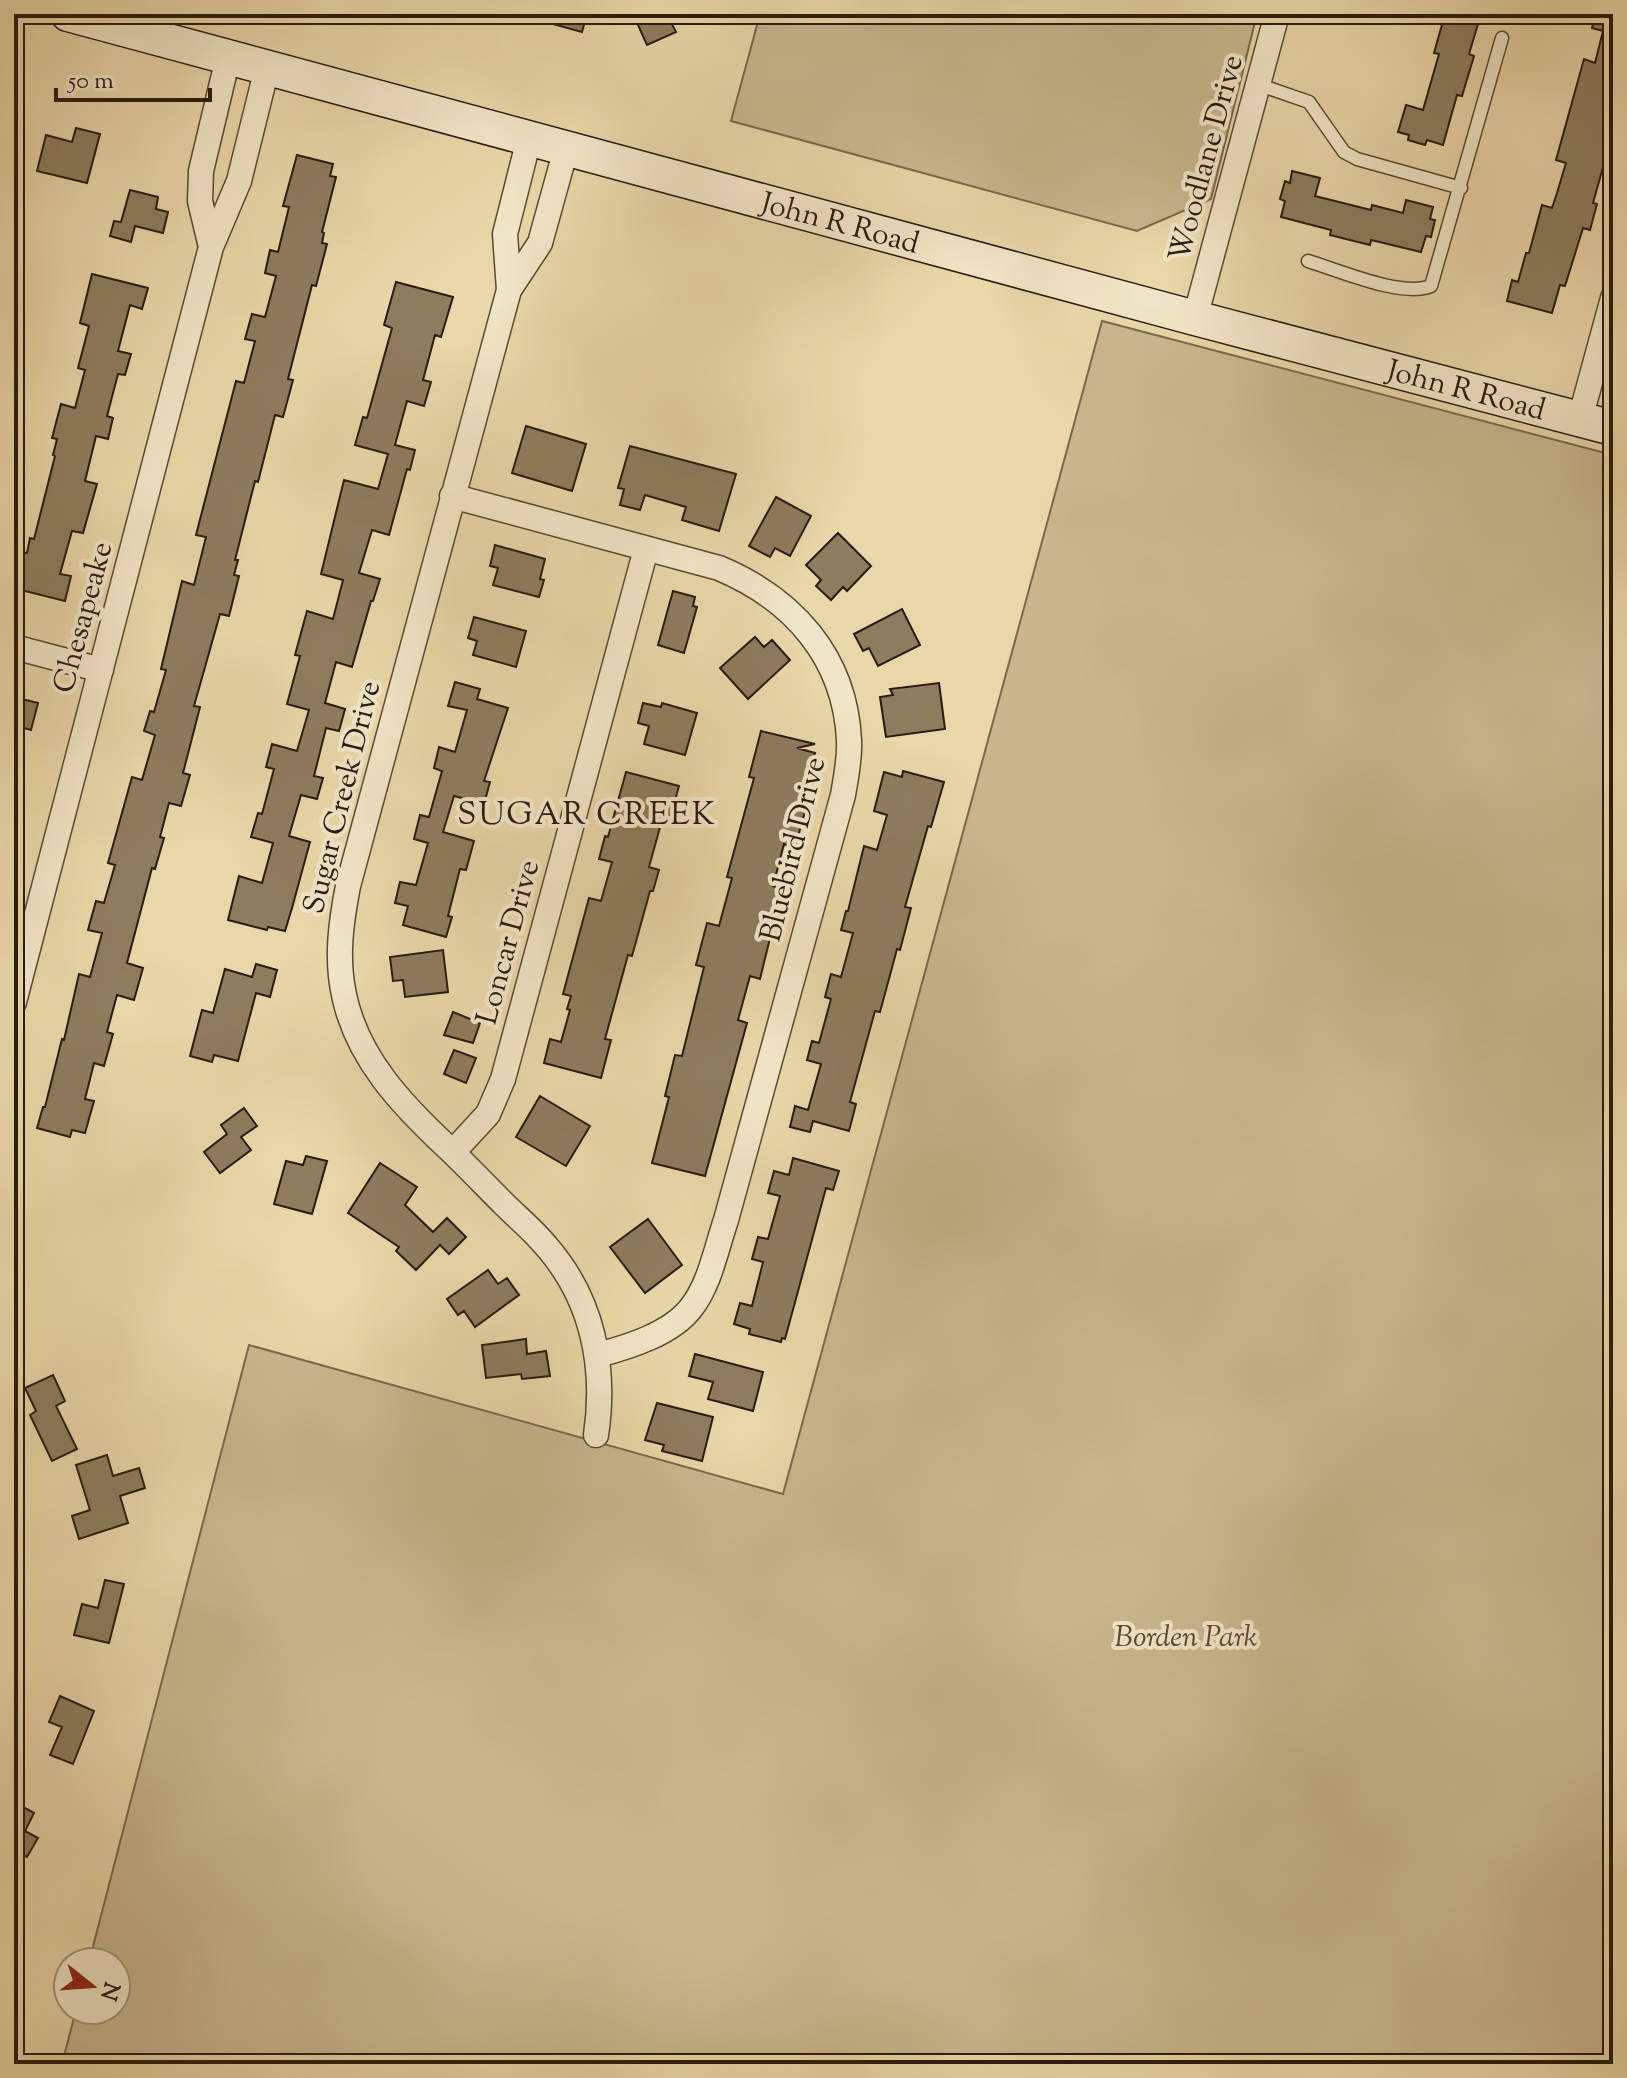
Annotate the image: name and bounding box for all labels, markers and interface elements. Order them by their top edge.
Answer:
street label: Woodlane Drive [1159,51,1256,267]
scale bar [56,52,210,102]
text: 50 m [66,65,114,99]
street label: John R Road [754,182,924,267]
street label: John R Road [1380,350,1550,433]
street label: Chesapeake [44,537,125,698]
street label: Sugar Creek Drive [294,677,393,919]
street label: Bluebird Drive [751,753,838,947]
district label: SUGAR CREEK [457,793,717,839]
street label: Loncar Drive [467,856,552,1030]
park label: Borden Park [1115,1617,1257,1660]
north arrow [52,1946,132,2026]
text: N [90,1978,126,2004]

